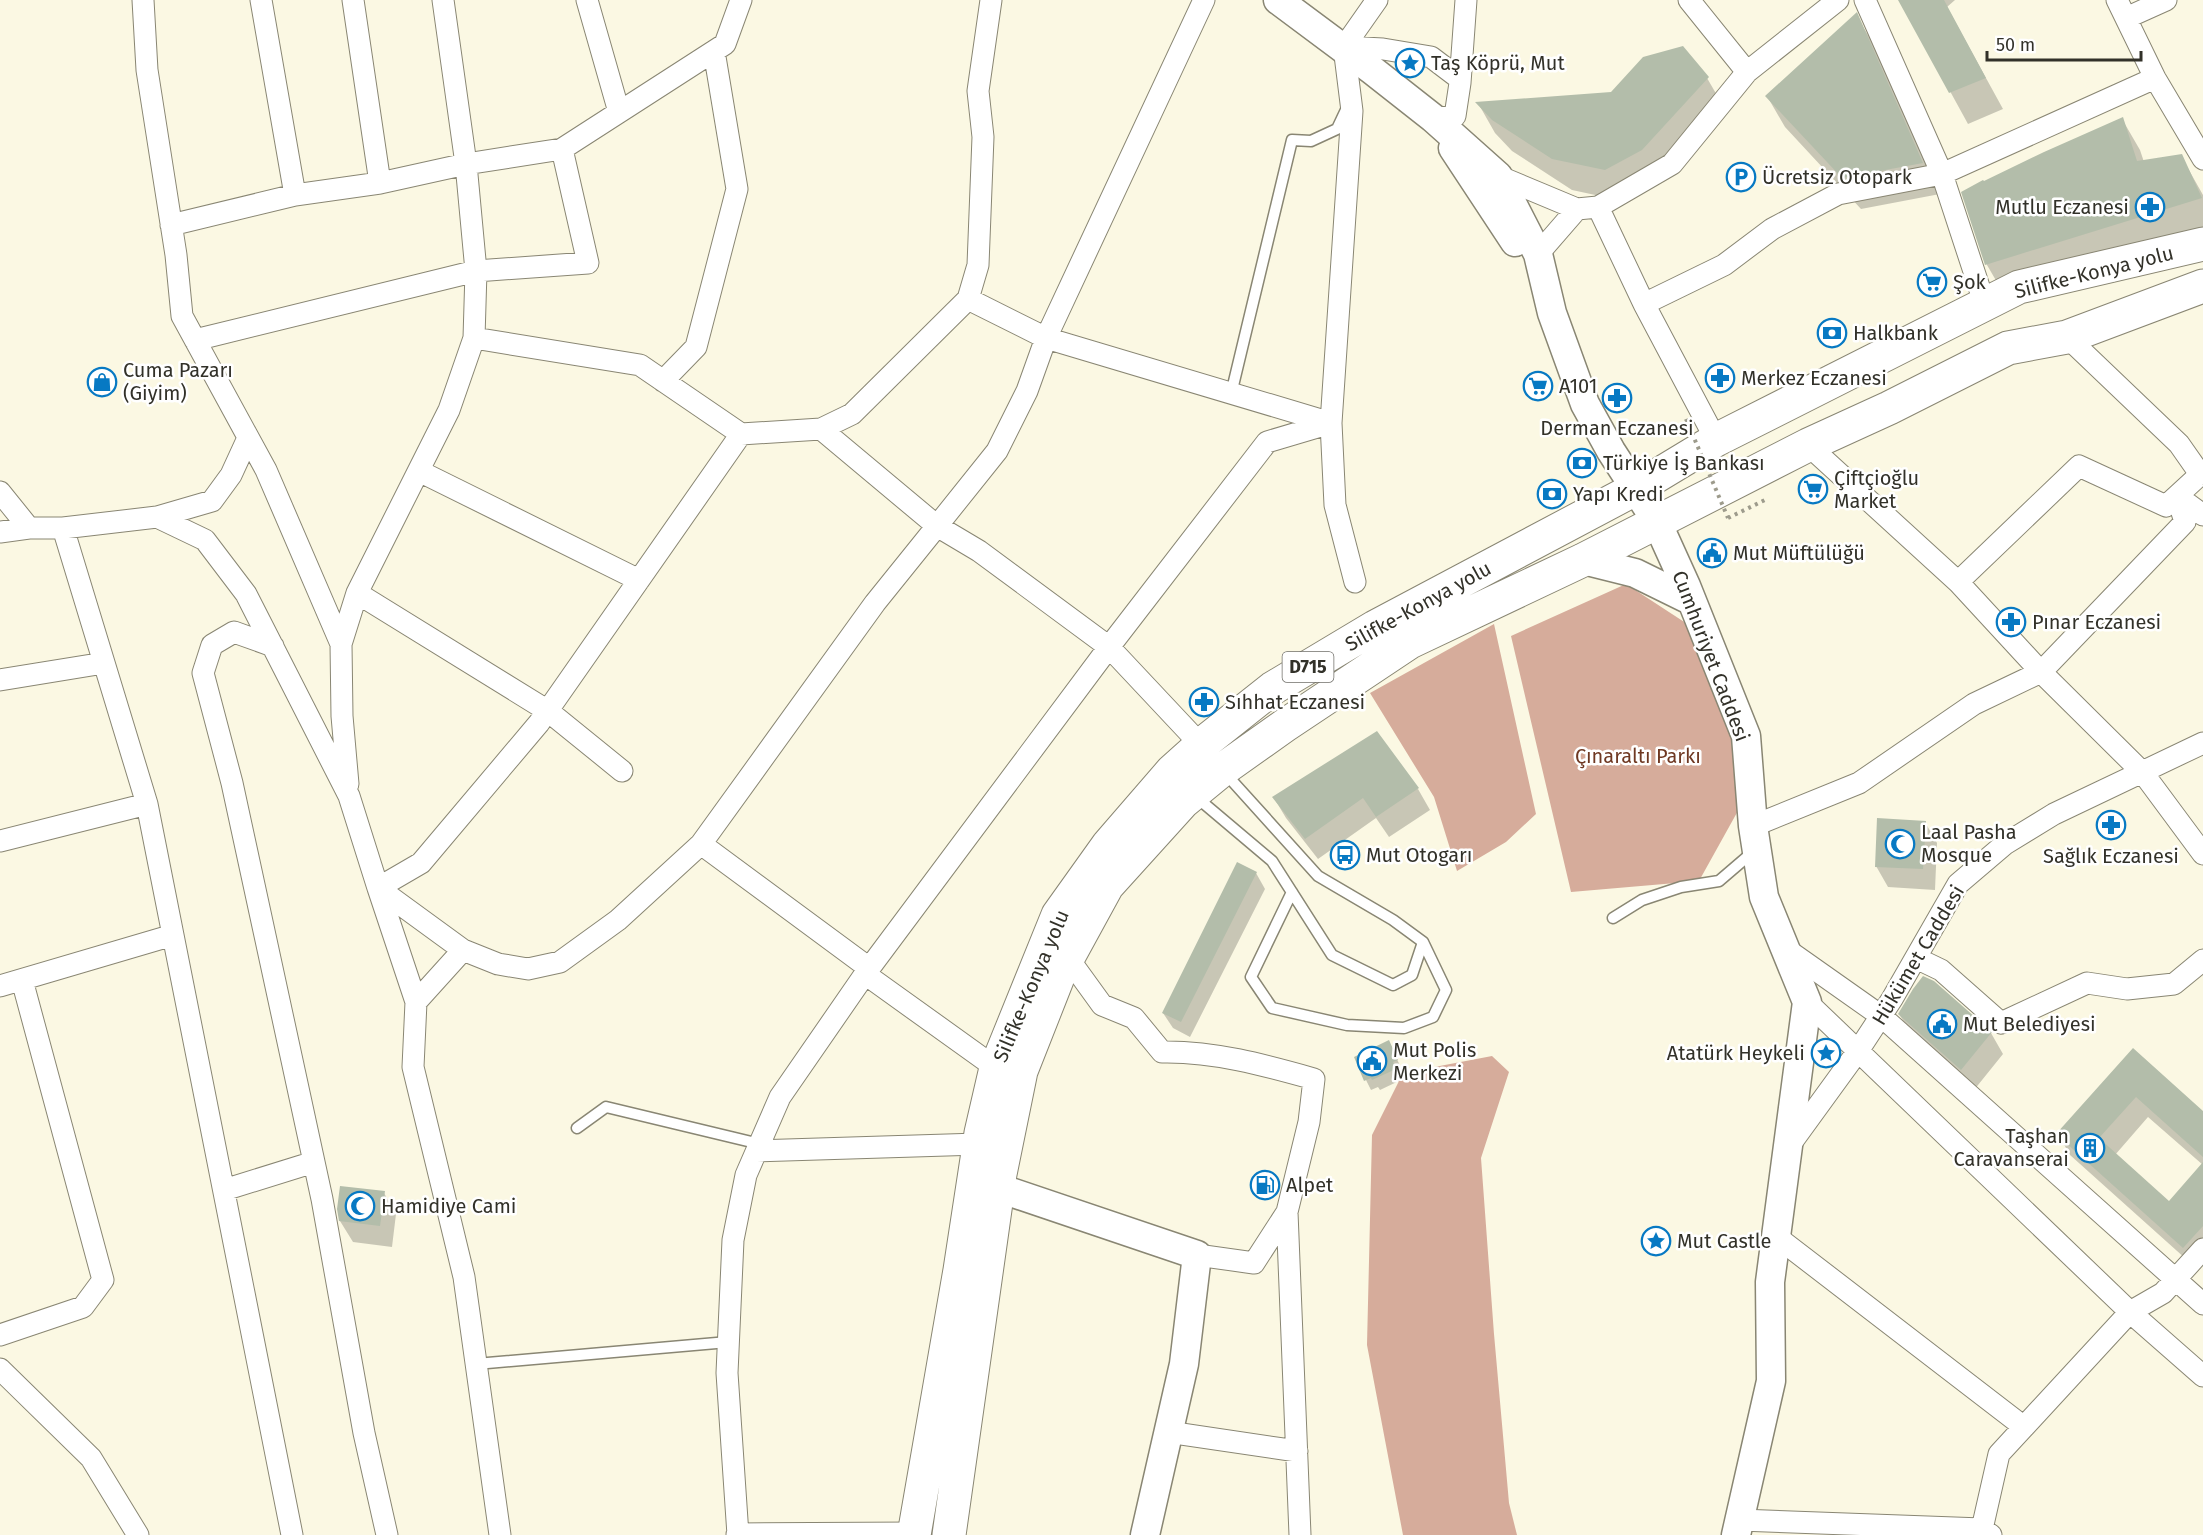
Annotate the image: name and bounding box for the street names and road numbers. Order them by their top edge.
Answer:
street label: Silifke-Konya yolu [2012,241,2176,303]
street label: Silifke-Konya yolu [1341,556,1495,656]
street label: Cumhuriyet Caddesi [1667,567,1755,745]
road number: D715 [1282,652,1334,682]
street label: Hükümet Caddesi [1867,881,1969,1029]
street label: Silifke-Konya yolu [988,906,1074,1066]

